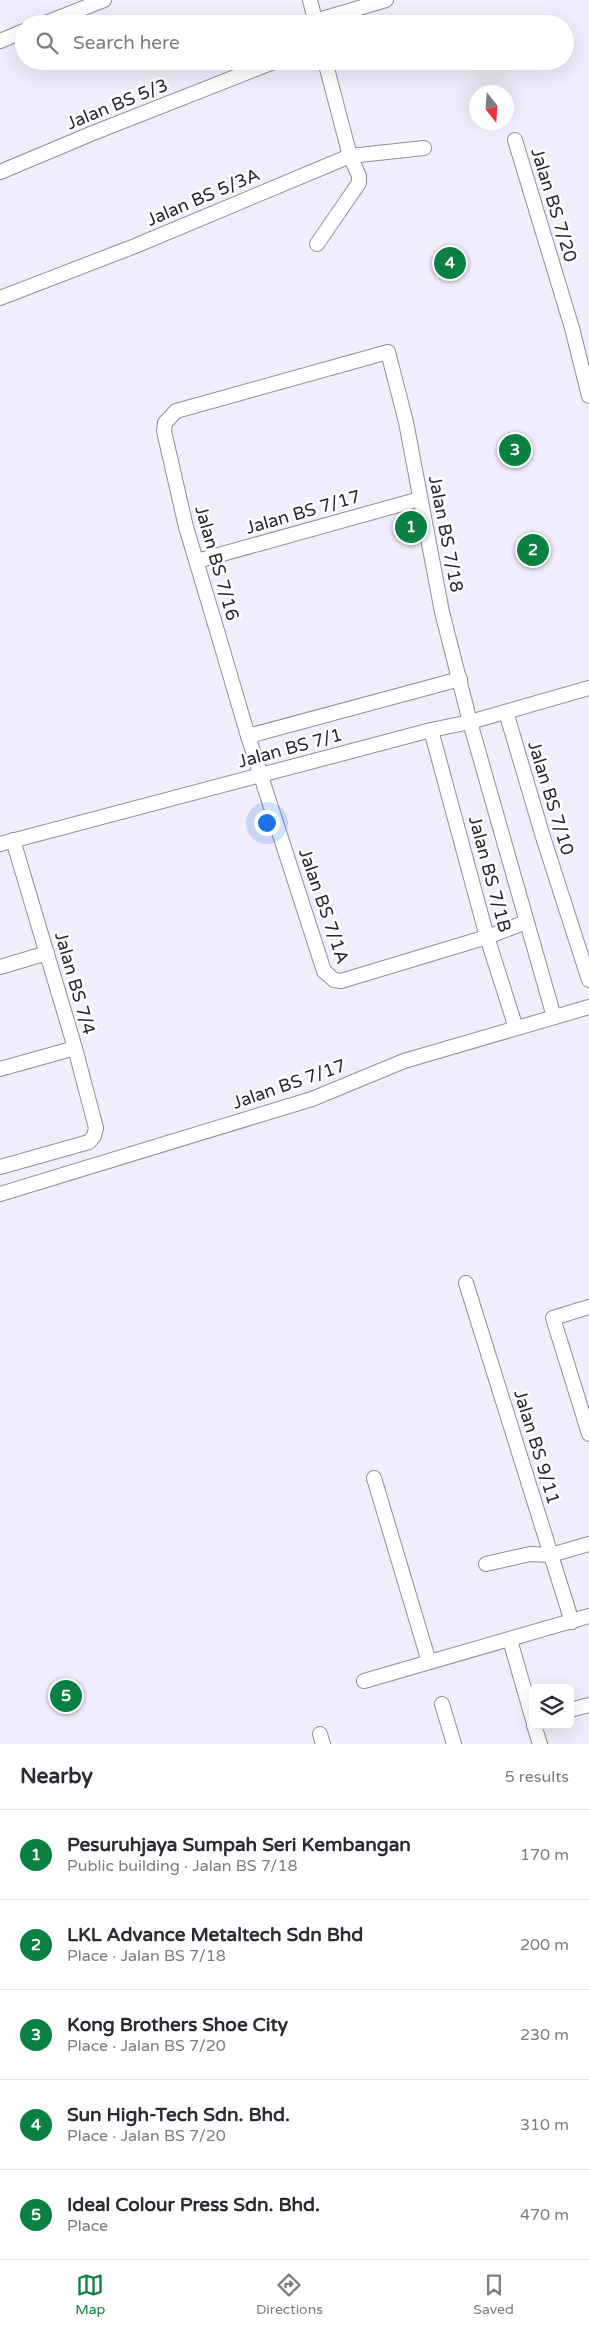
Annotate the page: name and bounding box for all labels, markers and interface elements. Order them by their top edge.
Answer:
search box [15,15,574,70]
icon: search [33,29,61,57]
text: Search here [73,32,180,54]
street label: Jalan BS 5/3 [63,74,171,134]
north arrow [469,85,514,130]
street label: Jalan BS 7/20 [526,145,582,265]
street label: Jalan BS 5/3A [143,163,263,231]
pin: 4 [434,244,466,282]
pin: 3 [499,431,531,469]
street label: Jalan BS 7/18 [424,474,468,594]
street label: Jalan BS 7/17 [243,485,363,539]
street label: Jalan BS 7/16 [190,503,244,623]
pin: 1 [395,508,427,546]
pin: 2 [517,531,549,569]
street label: Jalan BS 7/1 [235,724,345,772]
street label: Jalan BS 7/10 [523,738,579,858]
your location [254,810,280,836]
street label: Jalan BS 7/1B [464,813,516,935]
street label: Jalan BS 7/1A [294,845,354,967]
street label: Jalan BS 7/4 [50,929,100,1037]
street label: Jalan BS 7/17 [229,1054,349,1114]
street label: Jalan BS 9/11 [509,1387,565,1507]
pin: 5 [50,1677,82,1715]
map controls [529,1684,574,1729]
button: layers [529,1684,574,1729]
text: Nearby [20,1764,93,1789]
text: 5 results [505,1767,569,1787]
text: Pesuruhjaya Sumpah Seri Kembangan [67,1834,411,1856]
text: 1 [31,1845,41,1865]
text: 170 m [520,1845,569,1865]
text: Public building · Jalan BS 7/18 [67,1856,298,1876]
text: LKL Advance Metaltech Sdn Bhd [67,1924,363,1946]
text: 2 [31,1935,41,1955]
text: 200 m [520,1935,569,1955]
text: Place · Jalan BS 7/18 [67,1946,226,1966]
text: Kong Brothers Shoe City [67,2014,288,2036]
text: 3 [31,2025,41,2045]
text: 230 m [520,2025,569,2045]
text: Place · Jalan BS 7/20 [67,2036,226,2056]
text: Sun High-Tech Sdn. Bhd. [67,2104,290,2126]
text: 4 [31,2115,41,2135]
text: 310 m [520,2115,569,2135]
text: Place · Jalan BS 7/20 [67,2126,226,2146]
text: Ideal Colour Press Sdn. Bhd. [67,2194,320,2216]
text: 5 [31,2205,41,2225]
text: 470 m [520,2205,569,2225]
text: Place [67,2216,108,2236]
tab: Map [75,2271,105,2318]
tab: Directions [256,2271,323,2318]
tab: Saved [473,2271,514,2318]

